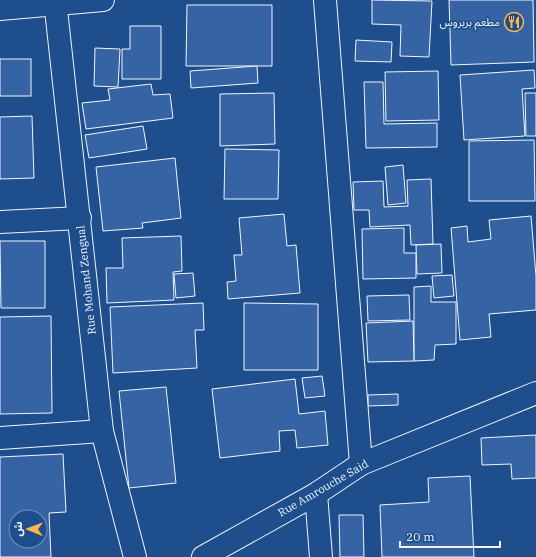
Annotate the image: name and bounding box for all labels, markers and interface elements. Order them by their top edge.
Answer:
restaurant icon: مطعم بربروس [503,11,525,33]
place label: مطعم بربروس [439,15,500,31]
street label: Rue Mohand Zengual [73,225,99,335]
street label: Rue Amrouche Said [275,456,371,520]
north arrow [8,509,48,549]
text: ش [11,521,25,536]
scale bar [400,523,500,549]
text: 20 m [406,529,435,544]

